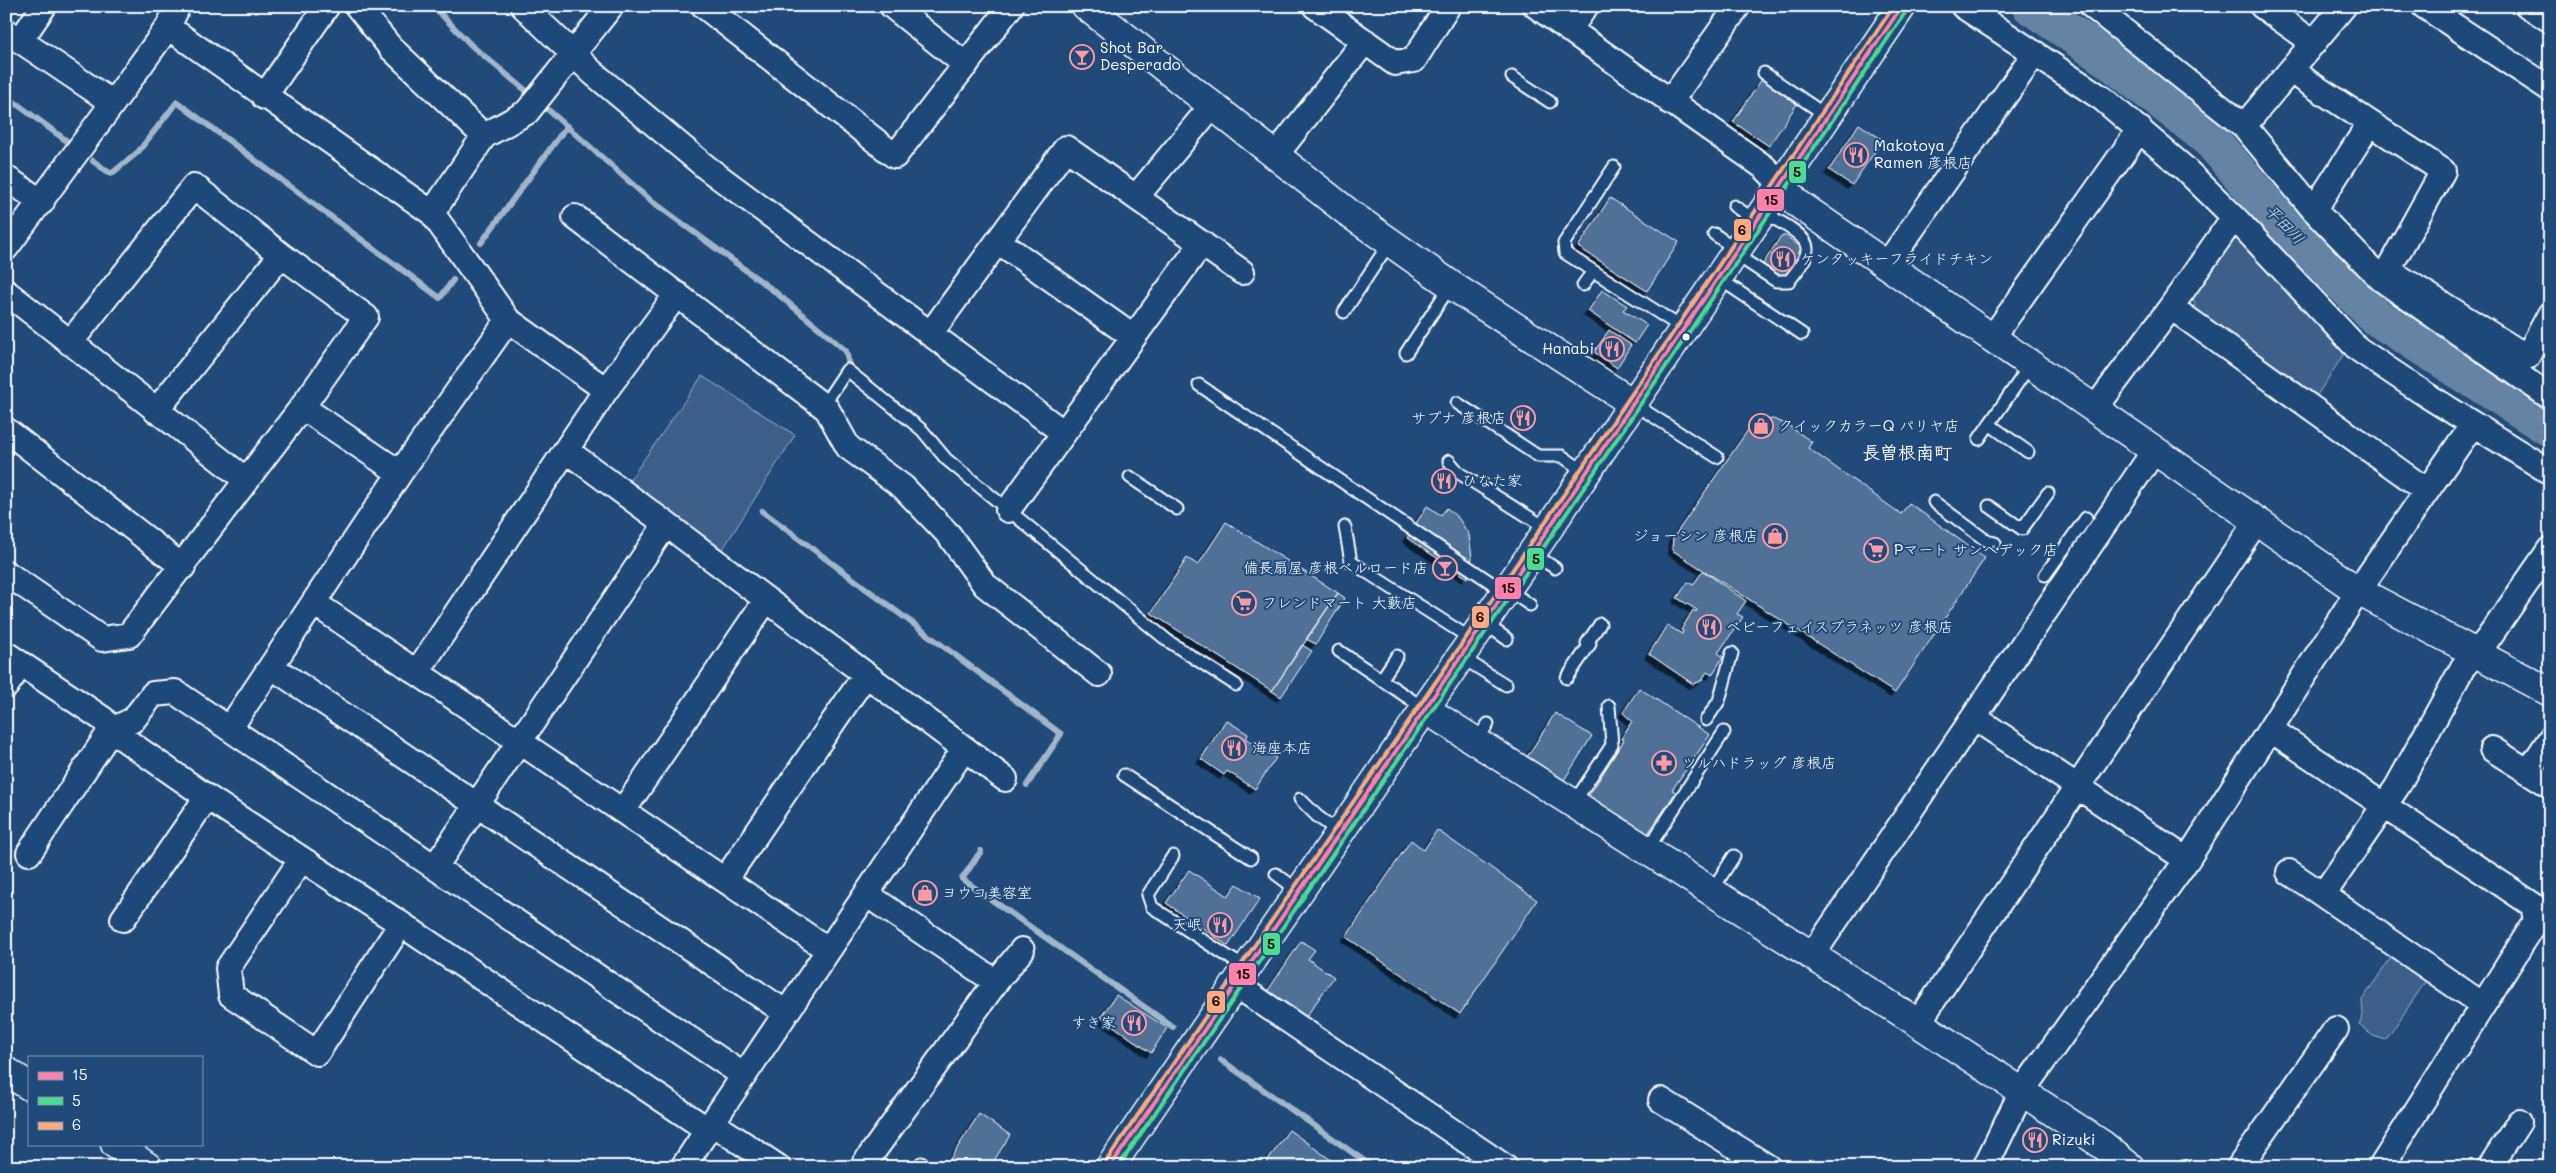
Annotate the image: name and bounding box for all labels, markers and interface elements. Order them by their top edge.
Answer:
place label: Shot Bar Desperado [1100,37,1181,74]
bar icon: Shot Bar Desperado [1069,44,1095,70]
place label: Makotoya Ramen 彦根店 [1874,135,1972,172]
restaurant icon: Makotoya Ramen 彦根店 [1843,142,1869,168]
line badge: 5 [1788,160,1807,184]
text: 5 [1793,162,1801,181]
line badge: 15 [1756,188,1785,212]
text: 15 [1764,190,1778,209]
water label: 平田川 [2261,199,2310,248]
line badge: 6 [1733,218,1752,242]
text: 6 [1738,220,1746,239]
restaurant icon: ケンタッキーフライドチキン [1770,246,1796,272]
place label: ケンタッキーフライドチキン [1800,248,1993,268]
unlabelled marker [1681,332,1691,342]
restaurant icon: Hanabi [1599,336,1625,362]
place label: Hanabi [1542,338,1594,358]
restaurant icon: サプナ 彦根店 [1510,405,1536,431]
place label: サプナ 彦根店 [1411,407,1506,427]
shop icon: クイックカラーQ パリヤ店 [1748,413,1774,439]
place label: クイックカラーQ パリヤ店 [1778,415,1959,435]
district label: 長曽根南町 [1862,440,1952,464]
restaurant icon: ひなた家 [1431,468,1457,494]
place label: ひなた家 [1462,470,1522,490]
shop icon: ジョーシン 彦根店 [1762,523,1788,549]
place label: ジョーシン 彦根店 [1633,525,1758,545]
supermarket icon: Pマート サンペデック店 [1863,537,1889,563]
place label: Pマート サンペデック店 [1894,539,2058,559]
line badge: 5 [1526,547,1545,571]
text: 5 [1532,549,1540,568]
bar icon: 備長扇屋 彦根ベルロード店 [1432,555,1458,581]
place label: 備長扇屋 彦根ベルロード店 [1243,557,1428,577]
line badge: 15 [1494,576,1522,600]
text: 15 [1501,578,1515,597]
supermarket icon: フレンドマート 大藪店 [1231,590,1257,616]
place label: フレンドマート 大藪店 [1262,592,1417,612]
line badge: 6 [1471,605,1490,629]
text: 6 [1476,607,1484,626]
restaurant icon: ベビーフェイスプラネッツ 彦根店 [1696,614,1722,640]
place label: ベビーフェイスプラネッツ 彦根店 [1726,616,1953,636]
restaurant icon: 海座本店 [1221,735,1247,761]
place label: 海座本店 [1252,737,1312,757]
pharmacy icon: ツルハドラッグ 彦根店 [1651,750,1677,776]
place label: ツルハドラッグ 彦根店 [1682,752,1836,772]
shop icon: ヨウコ美容室 [912,880,938,906]
place label: ヨウコ美容室 [942,882,1032,902]
restaurant icon: 天岷 [1207,912,1233,938]
place label: 天岷 [1172,914,1202,934]
line badge: 5 [1262,932,1281,956]
text: 5 [1267,934,1275,953]
line badge: 15 [1228,962,1257,986]
text: 15 [1236,964,1250,983]
line badge: 6 [1206,990,1226,1014]
text: 6 [1212,991,1220,1010]
restaurant icon: すき家 [1121,1010,1147,1036]
place label: すき家 [1071,1012,1116,1032]
legend [28,1056,202,1146]
text: 15 [72,1064,87,1084]
text: 5 [72,1090,81,1110]
text: 6 [72,1114,81,1134]
restaurant icon: Rizuki [2022,1127,2048,1153]
place label: Rizuki [2052,1129,2095,1149]

